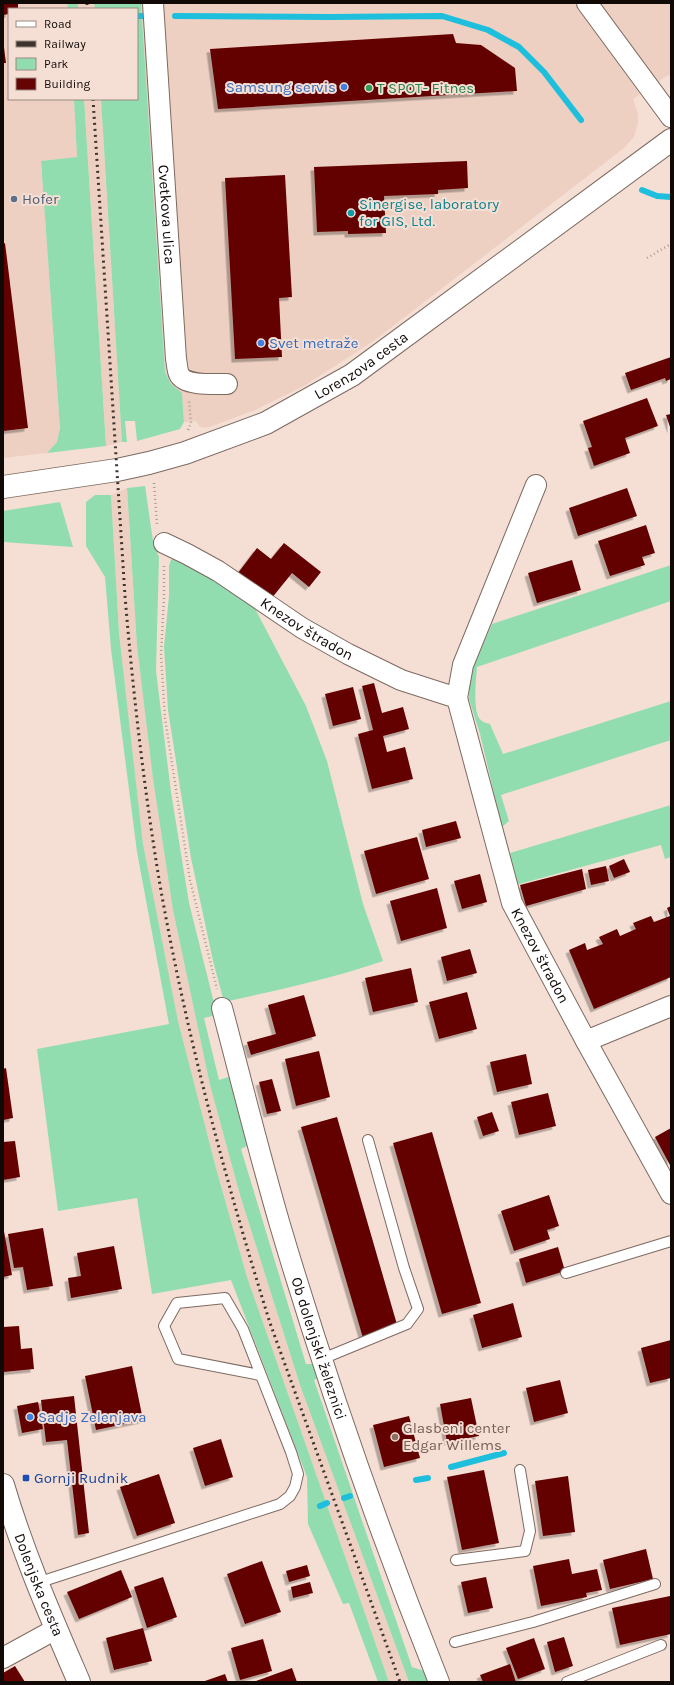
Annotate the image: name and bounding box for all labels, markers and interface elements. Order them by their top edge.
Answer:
legend [8,8,138,100]
text: Road [44,17,72,31]
text: Railway [44,37,86,51]
text: Park [44,57,69,71]
text: Building [44,77,91,91]
place label: Samsung servis [226,78,336,96]
place label: T SPOT- Fitnes [377,79,474,97]
marker: Samsung servis [339,82,349,92]
marker: T SPOT- Fitnes [364,83,374,93]
street label: Cvetkova ulica [154,164,179,265]
place label: Hofer [22,190,59,208]
marker: Hofer [9,194,19,204]
place label: Sinergise, laboratory for GIS, Ltd. [359,195,499,230]
marker: Sinergise, laboratory for GIS, Ltd. [346,208,356,218]
street label: Lorenzova cesta [311,328,412,403]
place label: Svet metraže [269,334,358,352]
marker: Svet metraže [256,338,266,348]
street label: Knezov štradon [257,593,356,664]
street label: Knezov štradon [507,905,573,1006]
street label: Ob dolenjski železnici [287,1275,350,1422]
place label: Sadje Zelenjava [38,1408,146,1426]
marker: Sadje Zelenjava [25,1412,35,1422]
place label: Glasbeni center Edgar Willems [403,1419,511,1454]
marker: Glasbeni center Edgar Willems [390,1432,400,1442]
place label: Gornji Rudnik [34,1469,128,1487]
marker: Gornji Rudnik [21,1473,31,1483]
street label: Dolenjska cesta [10,1531,67,1639]

